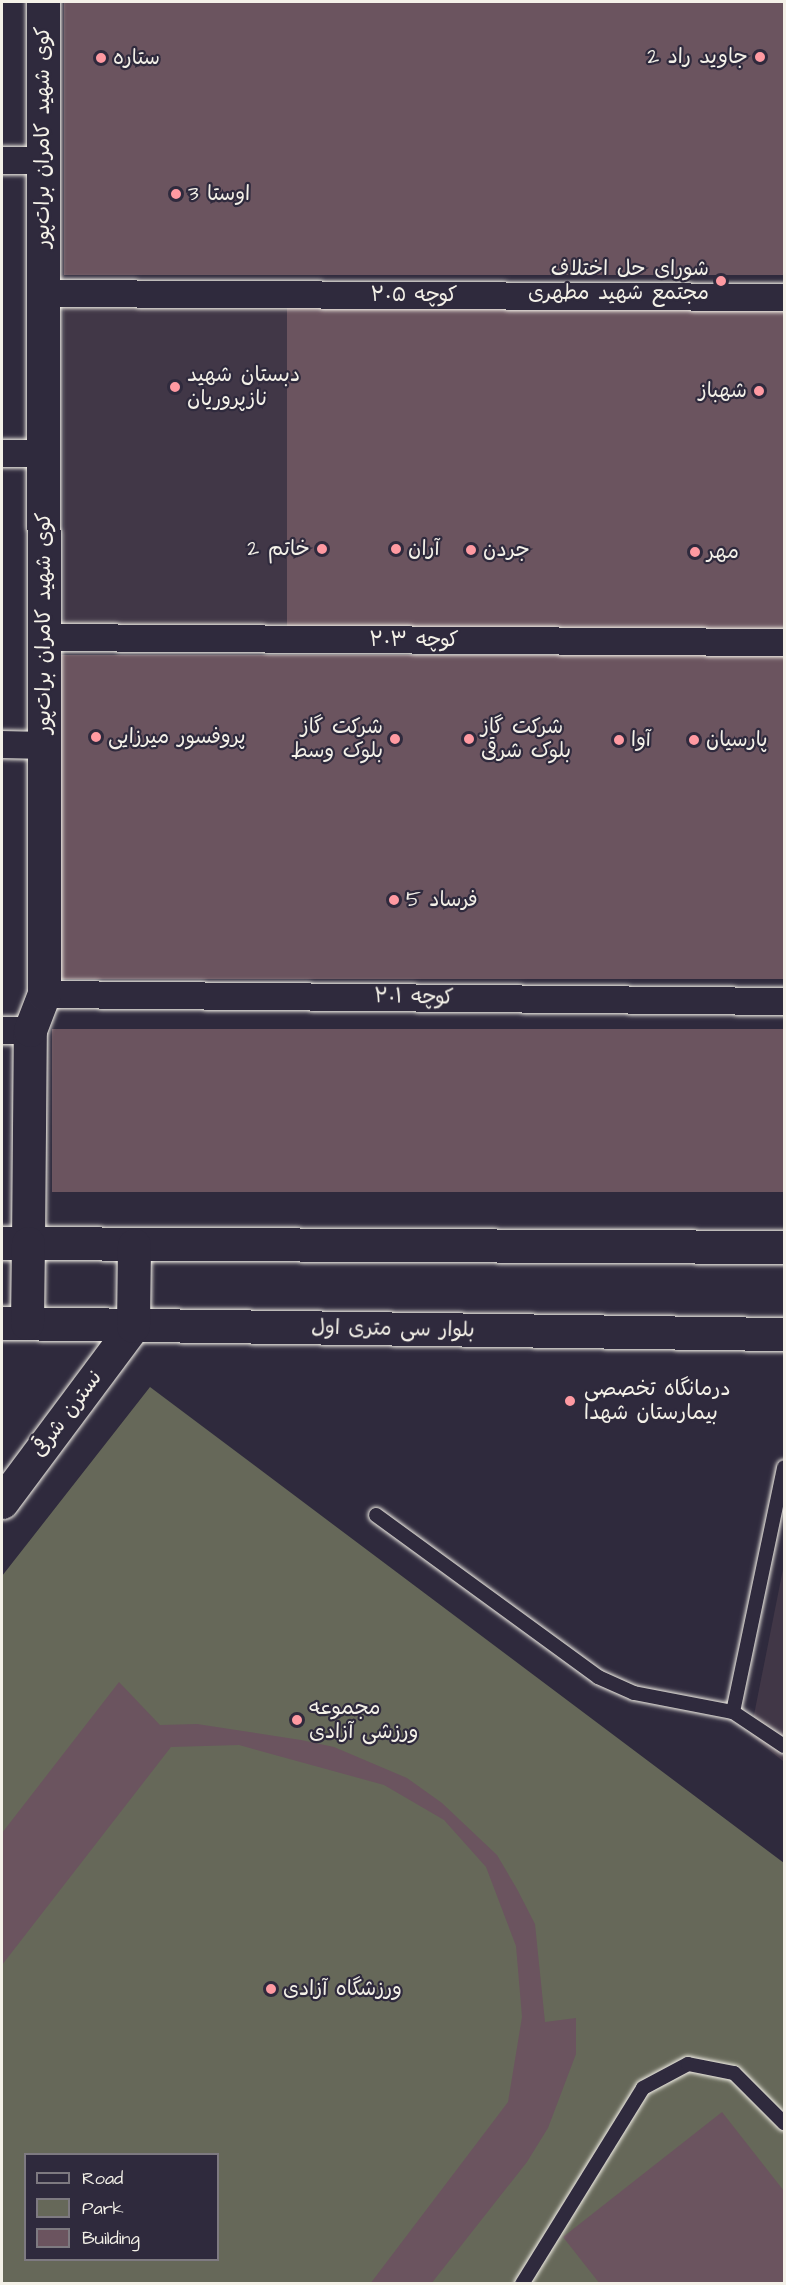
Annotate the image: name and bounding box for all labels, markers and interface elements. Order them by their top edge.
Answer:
street label: کوی شهید کامران برات‌پور [30,26,56,248]
place label: 2 جاوید راد [647,44,748,70]
place label: ستاره [113,45,160,71]
marker: 2 جاوید راد [753,50,767,64]
marker: ستاره [94,51,108,65]
place label: اوستا 3 [188,181,250,207]
marker: اوستا 3 [169,187,183,201]
place label: شورای حل اختلاف مجتمع شهید مطهری [528,256,709,306]
marker: شورای حل اختلاف مجتمع شهید مطهری [714,274,728,288]
street label: کوچه ۲۰۵ [371,282,457,308]
place label: دبستان شهید نازپروریان [187,362,300,412]
place label: شهباز [699,378,747,404]
marker: دبستان شهید نازپروریان [168,380,182,394]
marker: شهباز [752,384,766,398]
street label: کوی شهید کامران برات‌پور [31,512,57,734]
place label: خاتم 2 [247,536,310,562]
place label: آران [408,536,440,562]
place label: جردن [483,537,530,563]
place label: مهر [707,539,739,565]
marker: خاتم 2 [315,542,329,556]
marker: آران [389,542,403,556]
marker: جردن [464,543,478,557]
marker: مهر [688,545,702,559]
street label: کوچه ۲۰۳ [369,627,459,653]
place label: شرکت گاز بلوک وسط [291,714,383,764]
place label: شرکت گاز بلوک شرقی [481,714,571,764]
place label: پروفسور میرزایی [108,724,246,750]
place label: آوا [631,727,651,753]
place label: پارسیان [706,727,768,753]
marker: پروفسور میرزایی [89,730,103,744]
marker: شرکت گاز بلوک وسط [388,732,402,746]
marker: شرکت گاز بلوک شرقی [462,732,476,746]
marker: آوا [612,733,626,747]
marker: پارسیان [687,733,701,747]
place label: فرساد 5 [406,887,478,913]
marker: فرساد 5 [387,893,401,907]
street label: کوچه ۲۰۱ [374,984,454,1010]
street label: بلوار سی متری اول [311,1315,475,1343]
street label: نسترن شرقی [26,1366,108,1462]
place label: درمانگاه تخصصی بیمارستان شهدا [584,1376,731,1426]
marker: درمانگاه تخصصی بیمارستان شهدا [561,1392,579,1410]
place label: مجموعه ورزشی آزادی [309,1695,418,1745]
marker: مجموعه ورزشی آزادی [290,1713,304,1727]
place label: ورزشگاه آزادی [283,1976,402,2002]
marker: ورزشگاه آزادی [264,1982,278,1996]
legend [24,2153,219,2261]
text: Road [82,2166,123,2191]
text: Park [82,2196,124,2221]
text: Building [82,2226,140,2251]

